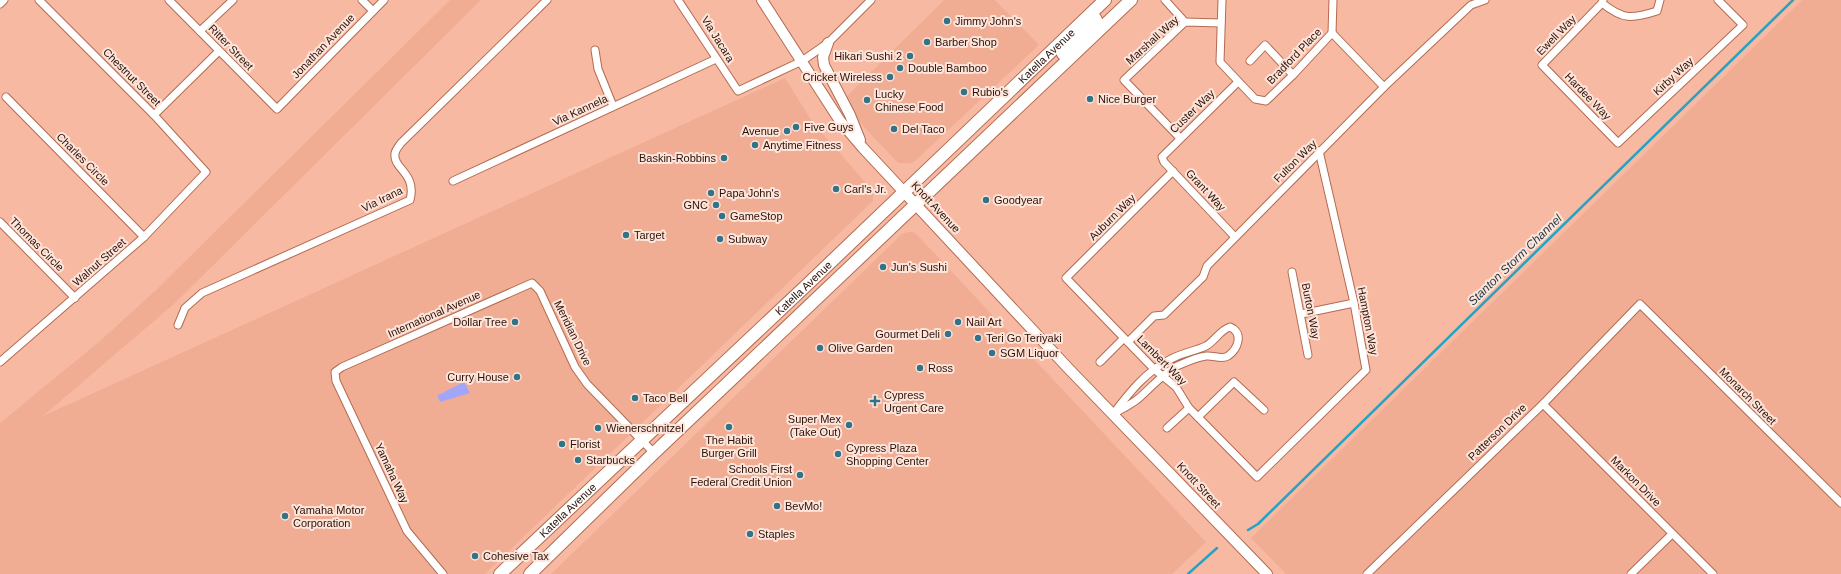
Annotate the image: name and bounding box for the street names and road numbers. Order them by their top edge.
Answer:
street label: Jonathan Avenue [289,11,357,81]
street label: Ewell Way [1534,12,1578,57]
street label: Marshall Way [1123,13,1181,67]
street label: Via Jacara [699,14,737,65]
street label: Ritter Street [206,22,256,72]
street label: Katella Avenue [1016,26,1077,86]
street label: Bradford Place [1264,26,1324,86]
street label: Chestnut Street [101,46,163,108]
street label: Kirby Way [1651,54,1696,97]
street label: Hardee Way [1563,70,1614,122]
street label: Custer Way [1167,87,1217,135]
street label: Via Kannela [551,92,610,128]
street label: Charles Circle [54,130,112,188]
street label: Fulton Way [1271,137,1319,185]
street label: Grant Way [1184,167,1229,214]
street label: Knott Avenue [909,179,963,235]
street label: Via Irana [360,184,405,214]
street label: Auburn Way [1086,191,1138,243]
street label: Thomas Circle [8,215,66,273]
street label: Walnut Street [70,236,128,288]
street label: Katella Avenue [773,258,834,318]
street label: Burton Way [1300,282,1322,341]
street label: Hampton Way [1355,286,1381,357]
street label: International Avenue [386,288,482,340]
street label: Meridian Drive [552,298,594,368]
street label: Lambert Way [1135,333,1190,388]
street label: Monarch Street [1717,365,1779,427]
street label: Patterson Drive [1466,401,1528,463]
street label: Yamaha Way [373,441,411,505]
street label: Markon Drive [1609,454,1663,508]
street label: Knott Street [1175,460,1223,510]
street label: Katella Avenue [537,481,598,540]

